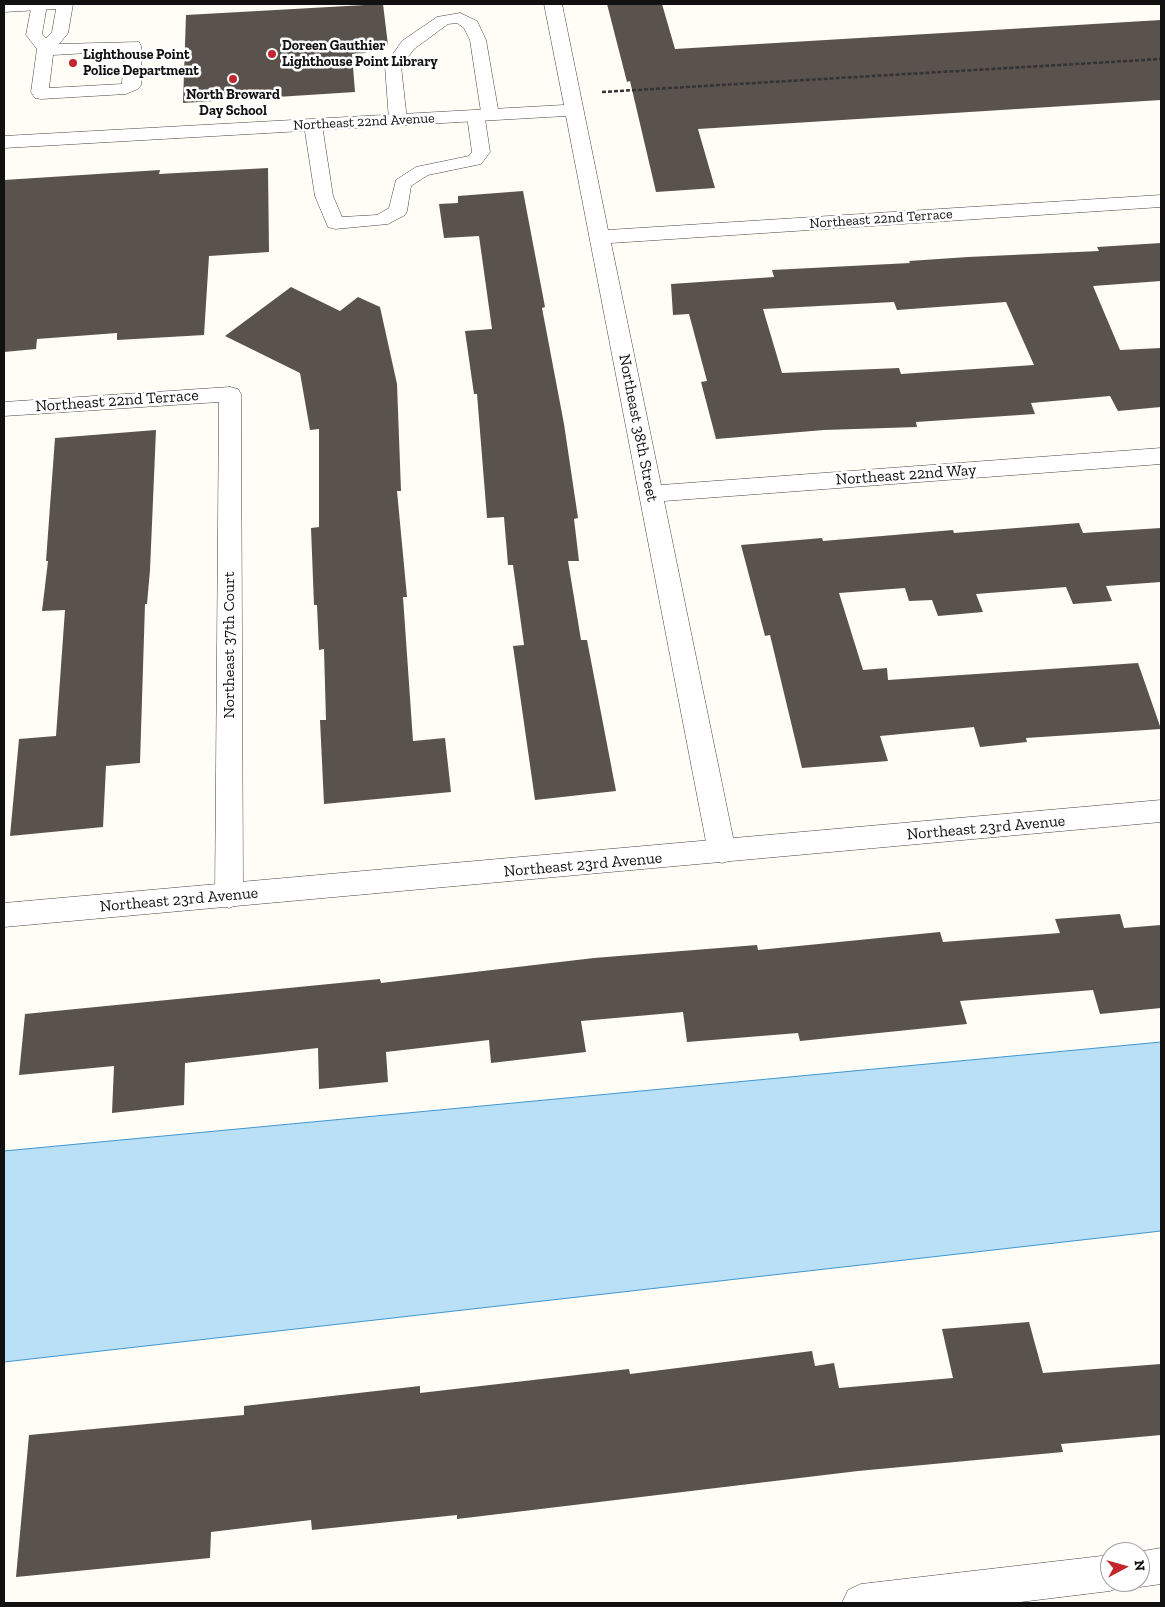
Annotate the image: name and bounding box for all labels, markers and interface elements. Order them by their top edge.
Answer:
place label: Doreen Gauthier Lighthouse Point Library [282,38,438,70]
place label: Lighthouse Point Police Department [83,47,199,80]
marker: Doreen Gauthier Lighthouse Point Library [266,48,278,60]
marker: Lighthouse Point Police Department [67,57,79,69]
marker: North Broward Day School [227,73,239,85]
place label: North Broward Day School [186,87,280,120]
street label: Northeast 22nd Avenue [293,110,435,134]
street label: Northeast 22nd Terrace [809,206,953,232]
street label: Northeast 38th Street [614,352,662,504]
street label: Northeast 22nd Terrace [35,386,199,416]
street label: Northeast 22nd Way [835,461,977,489]
street label: Northeast 37th Court [219,571,239,719]
street label: Northeast 23rd Avenue [906,812,1066,844]
street label: Northeast 23rd Avenue [503,849,663,881]
street label: Northeast 23rd Avenue [99,884,259,916]
north arrow [1100,1542,1150,1592]
text: N [1130,1559,1148,1572]

